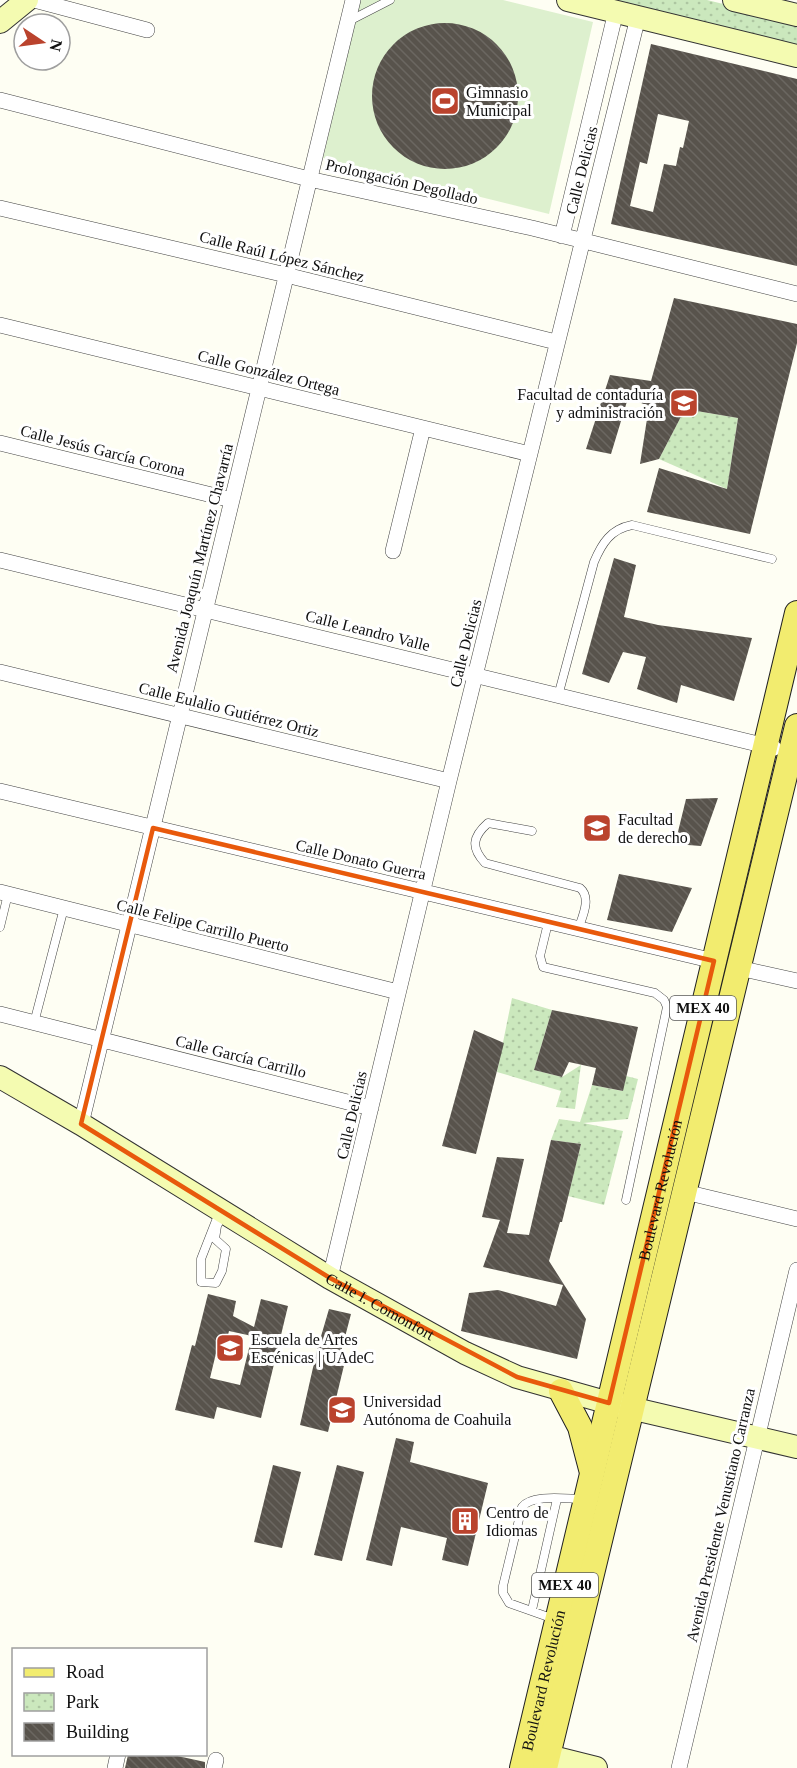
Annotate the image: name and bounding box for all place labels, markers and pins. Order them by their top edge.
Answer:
place label: Gimnasio Municipal [466,84,532,120]
sports icon: Gimnasio Municipal [429,85,461,117]
place label: Facultad de contaduría y administración [517,386,663,422]
school or university icon: Facultad de contaduría y administración [668,387,700,419]
place label: Facultad de derecho [618,811,688,846]
school or university icon: Facultad de derecho [581,812,613,844]
place label: Escuela de Artes Escénicas | UAdeC [251,1331,374,1367]
school or university icon: Escuela de Artes Escénicas | UAdeC [214,1332,246,1364]
place label: Universidad Autónoma de Coahuila [363,1393,511,1428]
school or university icon: Universidad Autónoma de Coahuila [326,1394,358,1426]
place label: Centro de Idiomas [486,1504,549,1539]
building icon: Centro de Idiomas [449,1505,481,1537]

